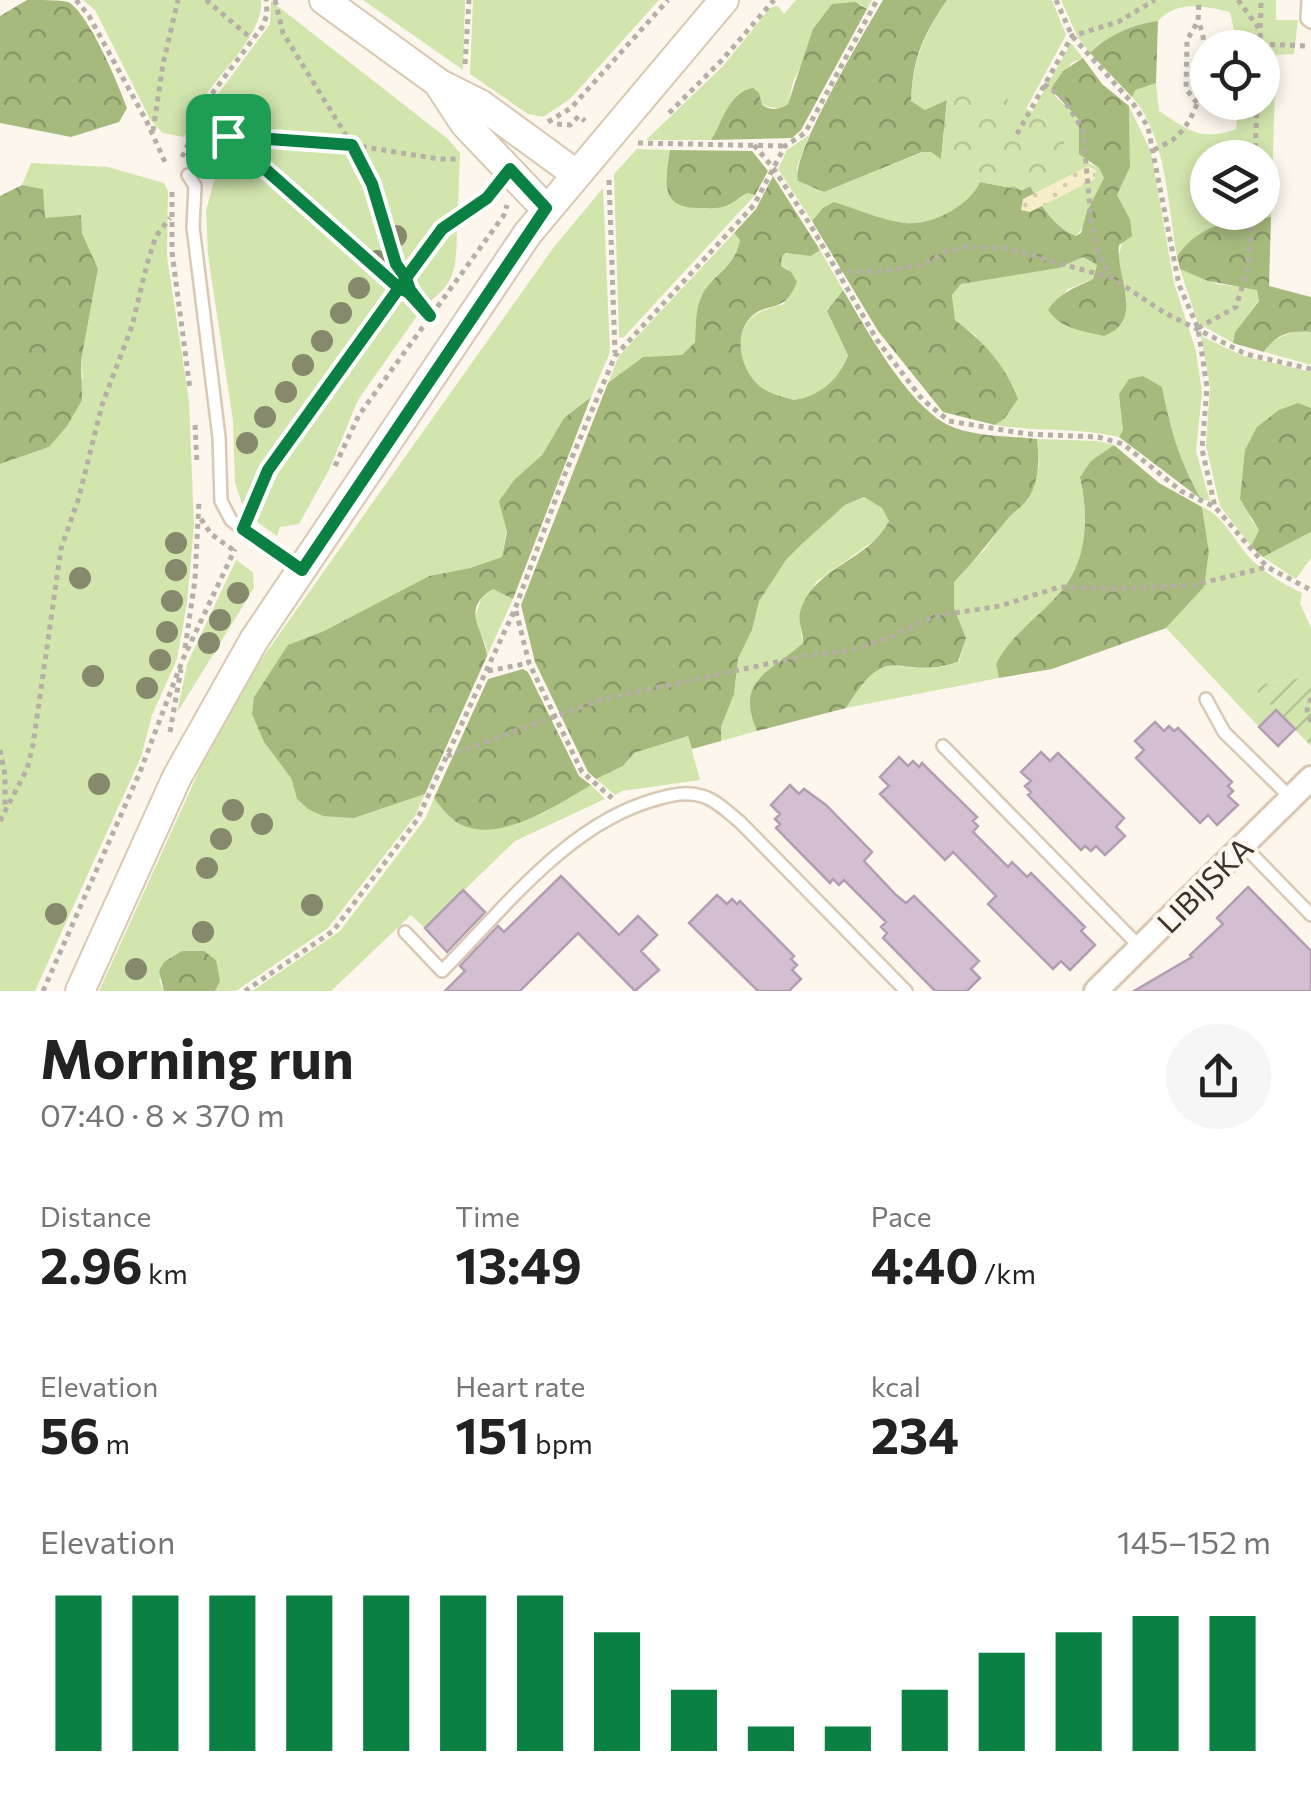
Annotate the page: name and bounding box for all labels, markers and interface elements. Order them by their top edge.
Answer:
map controls [1190,30,1280,230]
button: locate [1190,30,1280,120]
pin [186,94,271,179]
icon: arrive [201,109,256,164]
button: layers [1190,140,1280,230]
street label: LIBIJSKA [1148,828,1260,940]
text: Morning run [40,1023,354,1090]
button: share [1166,1024,1271,1129]
text: 07:40 · 8 × 370 m [40,1094,285,1134]
text: Distance [40,1199,151,1233]
text: Time [455,1199,520,1233]
text: Pace [871,1199,932,1233]
text: 2.96 [40,1233,143,1294]
text: 13:49 [455,1233,582,1294]
text: 4:40 [871,1233,978,1294]
text: km [143,1256,188,1290]
text: /km [978,1256,1036,1290]
text: Elevation [40,1369,158,1403]
text: Heart rate [455,1369,585,1403]
text: kcal [871,1369,921,1403]
text: 56 [40,1403,100,1464]
text: 151 [455,1403,530,1464]
text: 234 [871,1403,959,1464]
text: m [100,1426,130,1460]
text: bpm [530,1426,593,1460]
text: Elevation [40,1521,175,1561]
text: 145–152 m [1117,1521,1271,1561]

